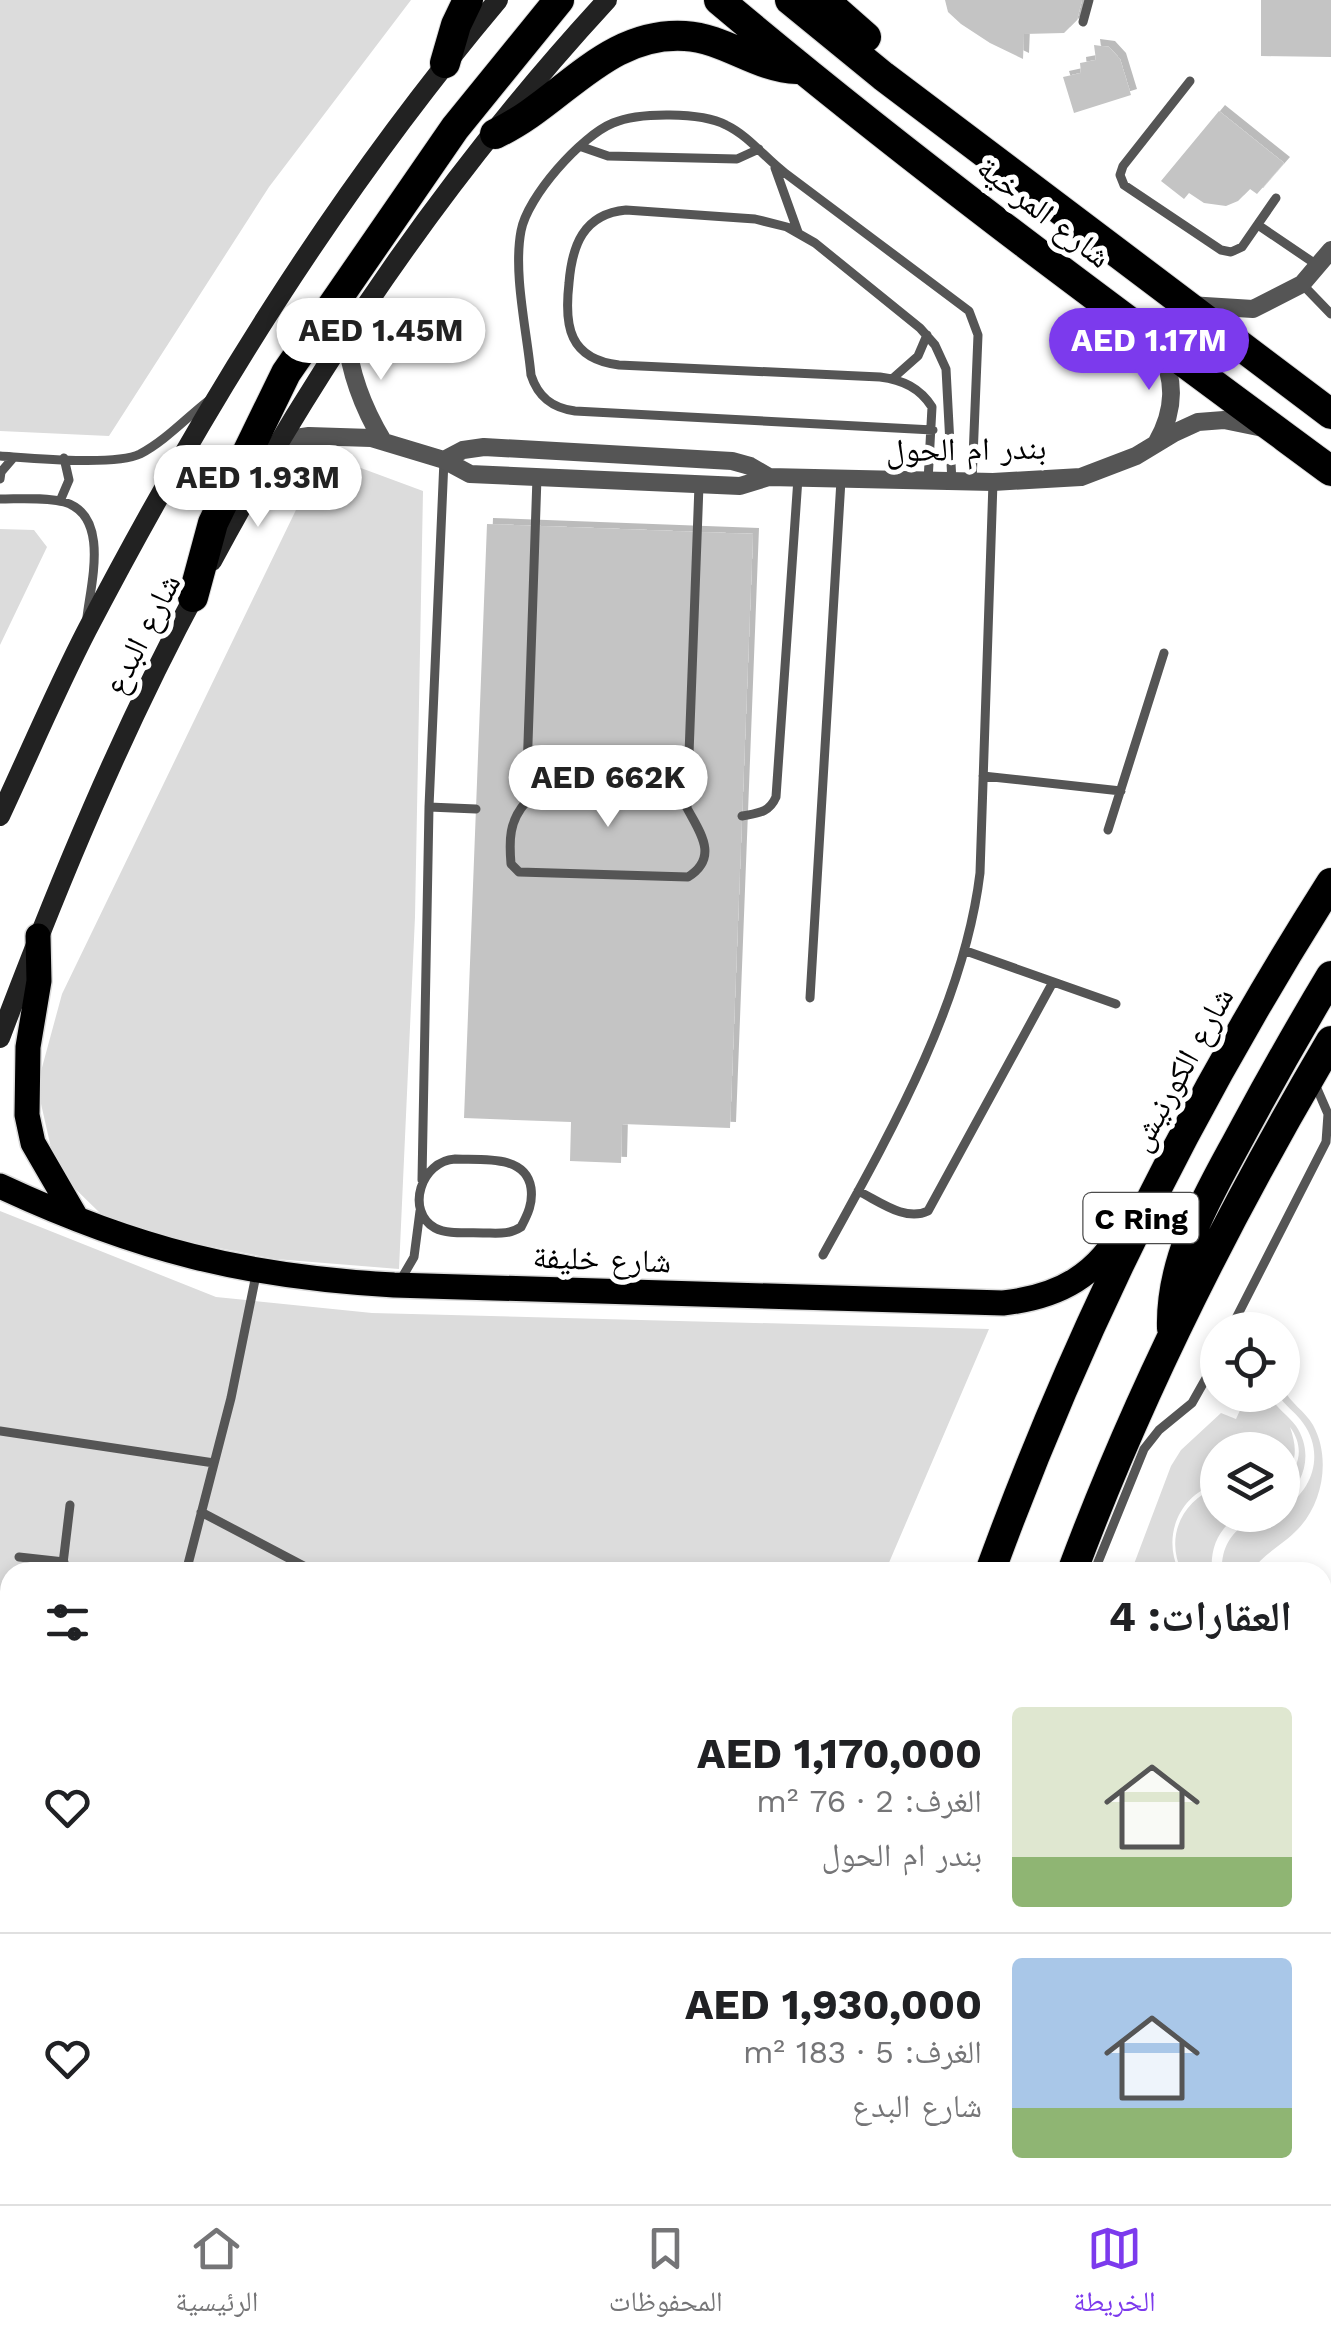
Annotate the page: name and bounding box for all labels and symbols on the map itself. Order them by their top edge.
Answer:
street label: شارع المرخية [969,148,1118,277]
pin: AED 1.45M [267,298,495,383]
pin: AED 1.17M [1035,308,1263,393]
street label: بندر ام الحول [885,429,1047,471]
pin: AED 1.93M [144,445,372,530]
street label: شارع البدع [96,567,189,701]
pin: AED 662K [505,745,711,830]
street label: شارع الكورنيش [1120,981,1242,1158]
road number: C Ring [1084,1193,1198,1243]
street label: شارع خليفة [532,1238,672,1281]

